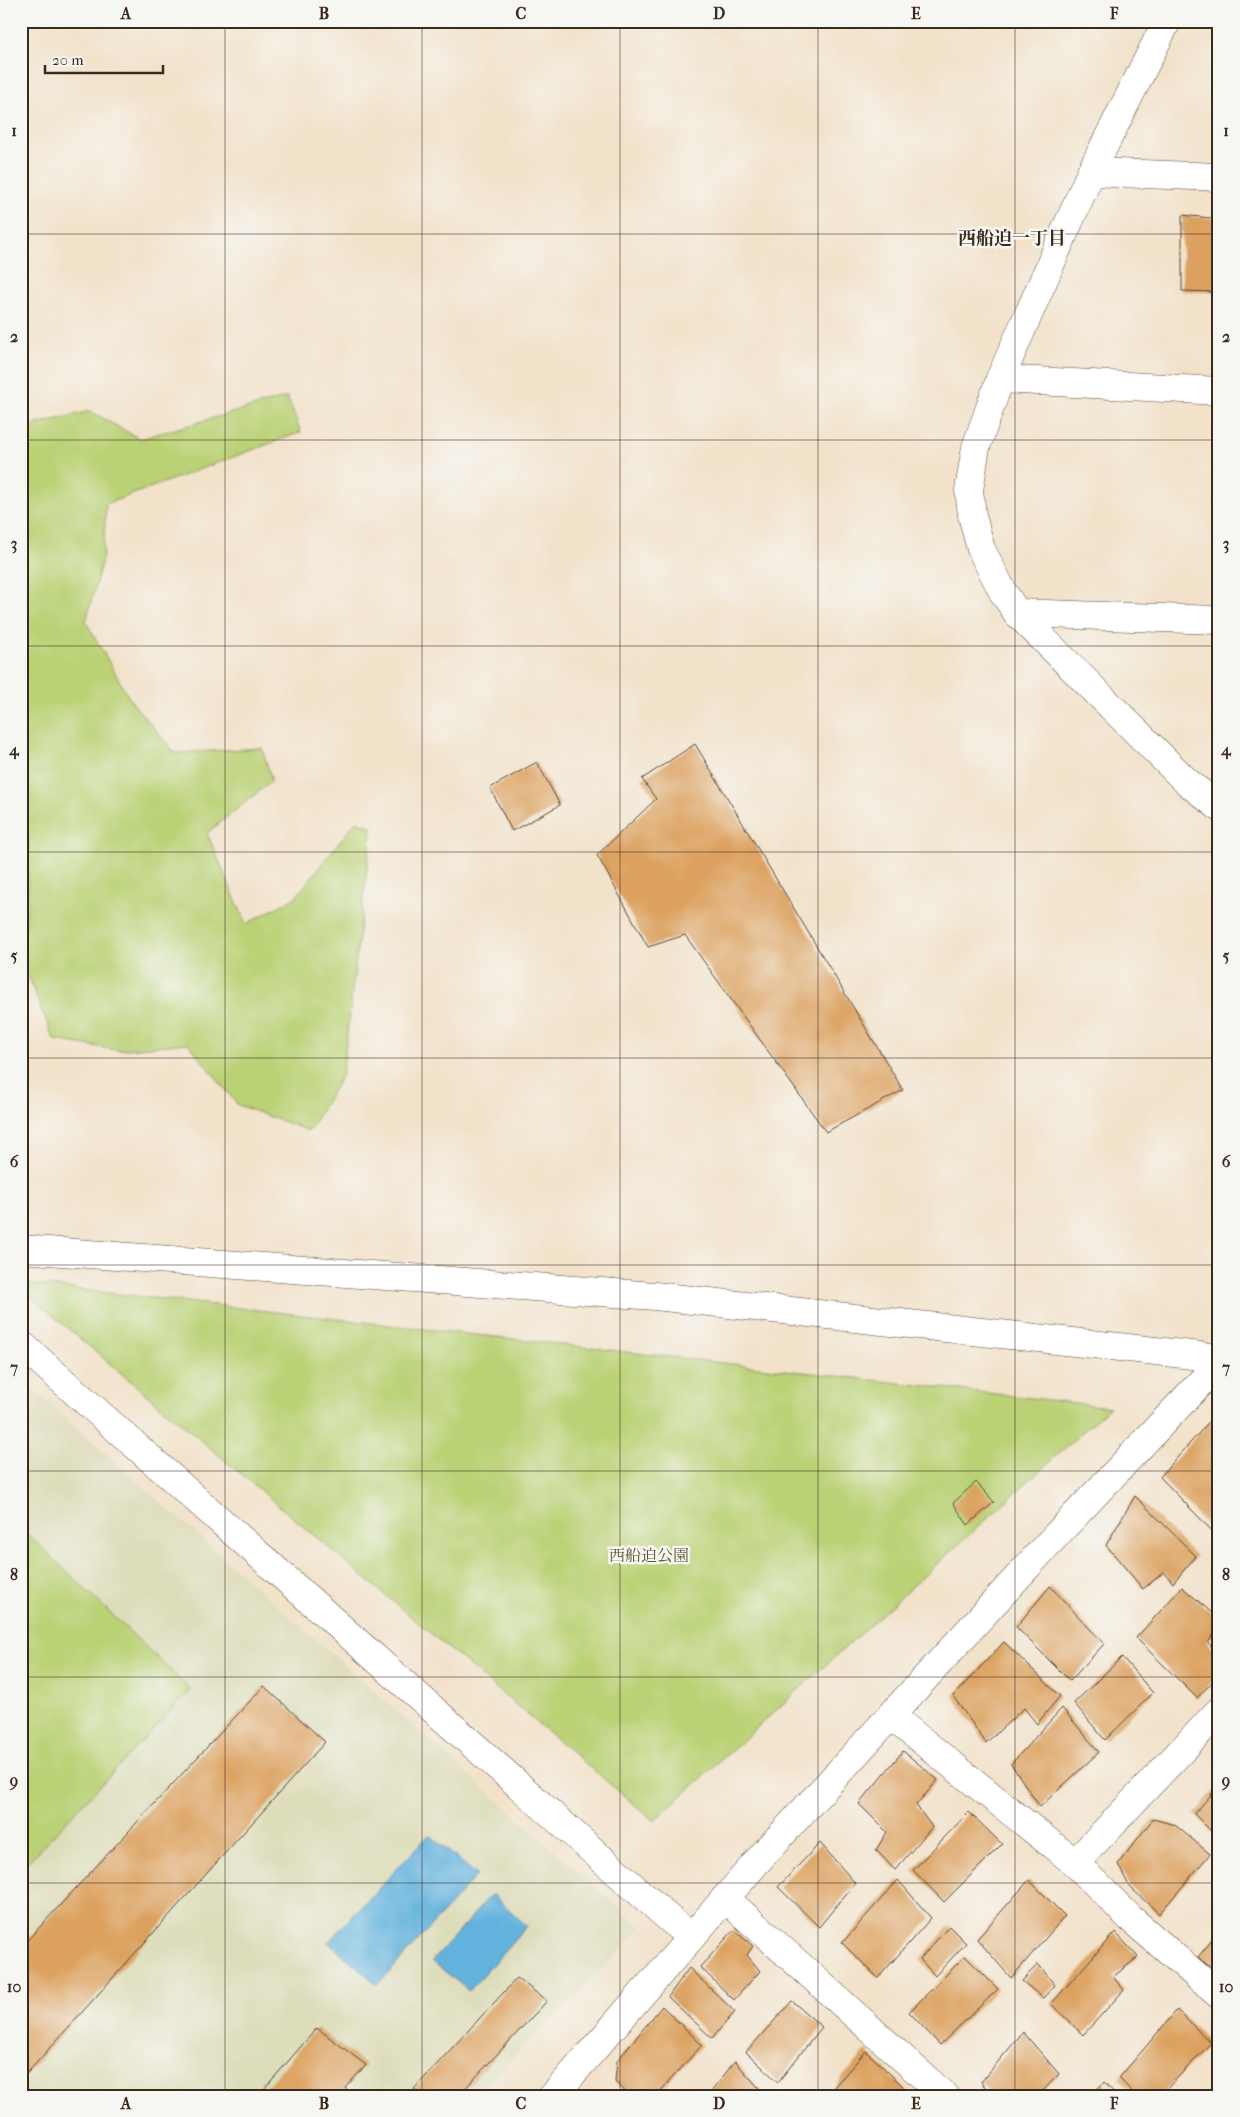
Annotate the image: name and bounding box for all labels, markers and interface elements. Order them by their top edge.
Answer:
text: A [120,4,132,23]
text: B [319,4,329,23]
text: C [516,4,527,23]
text: D [713,4,725,23]
text: E [911,4,921,23]
text: F [1109,4,1119,23]
scale bar [45,42,162,74]
text: 20 m [52,51,84,69]
text: 1 [11,121,17,140]
text: 1 [1223,121,1229,140]
district label: 西船迫一丁目 [958,228,1066,249]
text: 2 [10,327,18,346]
text: 2 [1222,327,1230,346]
text: 3 [11,534,17,554]
text: 3 [1223,534,1229,554]
text: 4 [8,740,20,760]
text: 4 [1220,740,1232,760]
text: 5 [11,946,18,965]
text: 5 [1223,946,1230,965]
text: 6 [10,1152,19,1171]
text: 6 [1222,1152,1231,1171]
text: 7 [9,1358,18,1377]
text: 7 [1221,1358,1230,1377]
park label: 西船迫公園 [609,1546,689,1565]
text: 8 [10,1565,18,1584]
text: 8 [1222,1565,1230,1584]
text: 9 [9,1771,18,1791]
text: 9 [1221,1771,1230,1791]
text: 10 [7,1977,21,1996]
text: 10 [1219,1977,1233,1996]
text: A [120,2094,132,2113]
text: B [319,2094,329,2113]
text: C [516,2094,527,2113]
text: D [713,2094,725,2113]
text: E [911,2094,921,2113]
text: F [1109,2094,1119,2113]

